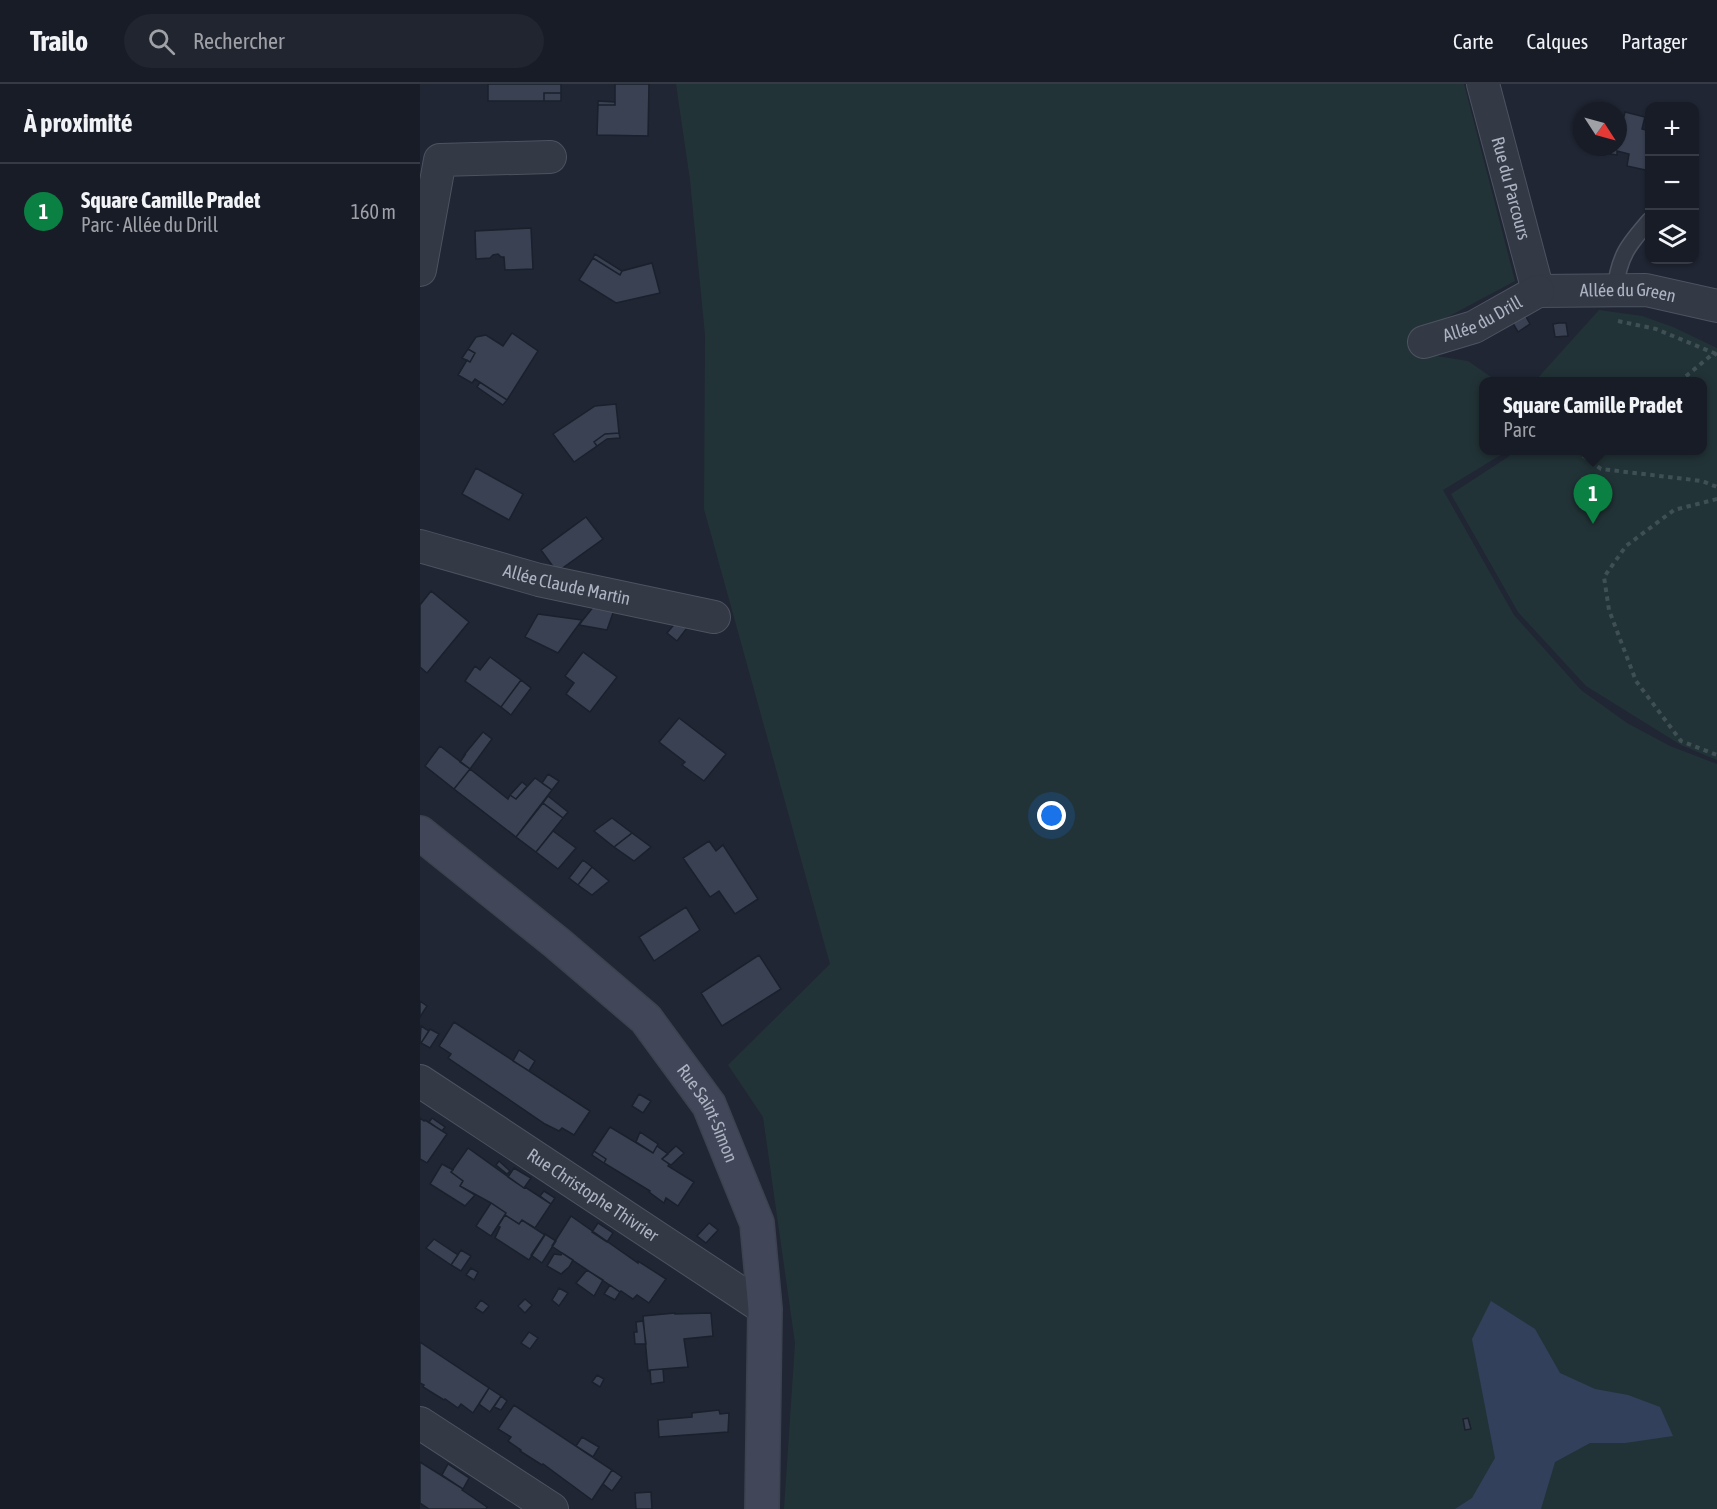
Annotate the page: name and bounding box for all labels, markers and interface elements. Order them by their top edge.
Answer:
search box [124,14,544,68]
text: Trailo [30,25,88,57]
icon: search [145,25,178,58]
text: Rechercher [193,28,285,54]
text: Carte [1453,29,1494,53]
text: Calques [1527,29,1588,53]
text: Partager [1621,29,1687,53]
north arrow [1573,102,1627,156]
map controls [1645,102,1699,264]
button: + [1645,102,1699,156]
text: À proximité [24,108,132,138]
street label: Rue du Parcours [1487,134,1535,242]
button: − [1645,156,1699,210]
text: Square Camille Pradet [81,187,260,213]
text: 1 [39,200,48,223]
text: 160 m [351,200,396,223]
button: layers [1645,210,1699,264]
text: Parc · Allée du Drill [81,213,218,236]
street label: Allée du Green [1580,279,1678,306]
street label: Allée du Drill [1440,291,1526,346]
popup [1479,377,1707,455]
text: Square Camille Pradet [1503,392,1683,418]
text: Parc [1503,418,1535,441]
pin: 1 [1574,474,1612,524]
street label: Allée Claude Martin [501,559,632,609]
your location [1037,801,1066,830]
street label: Rue Saint-Simon [673,1060,742,1165]
street label: Rue Christophe Thivrier [523,1144,663,1246]

